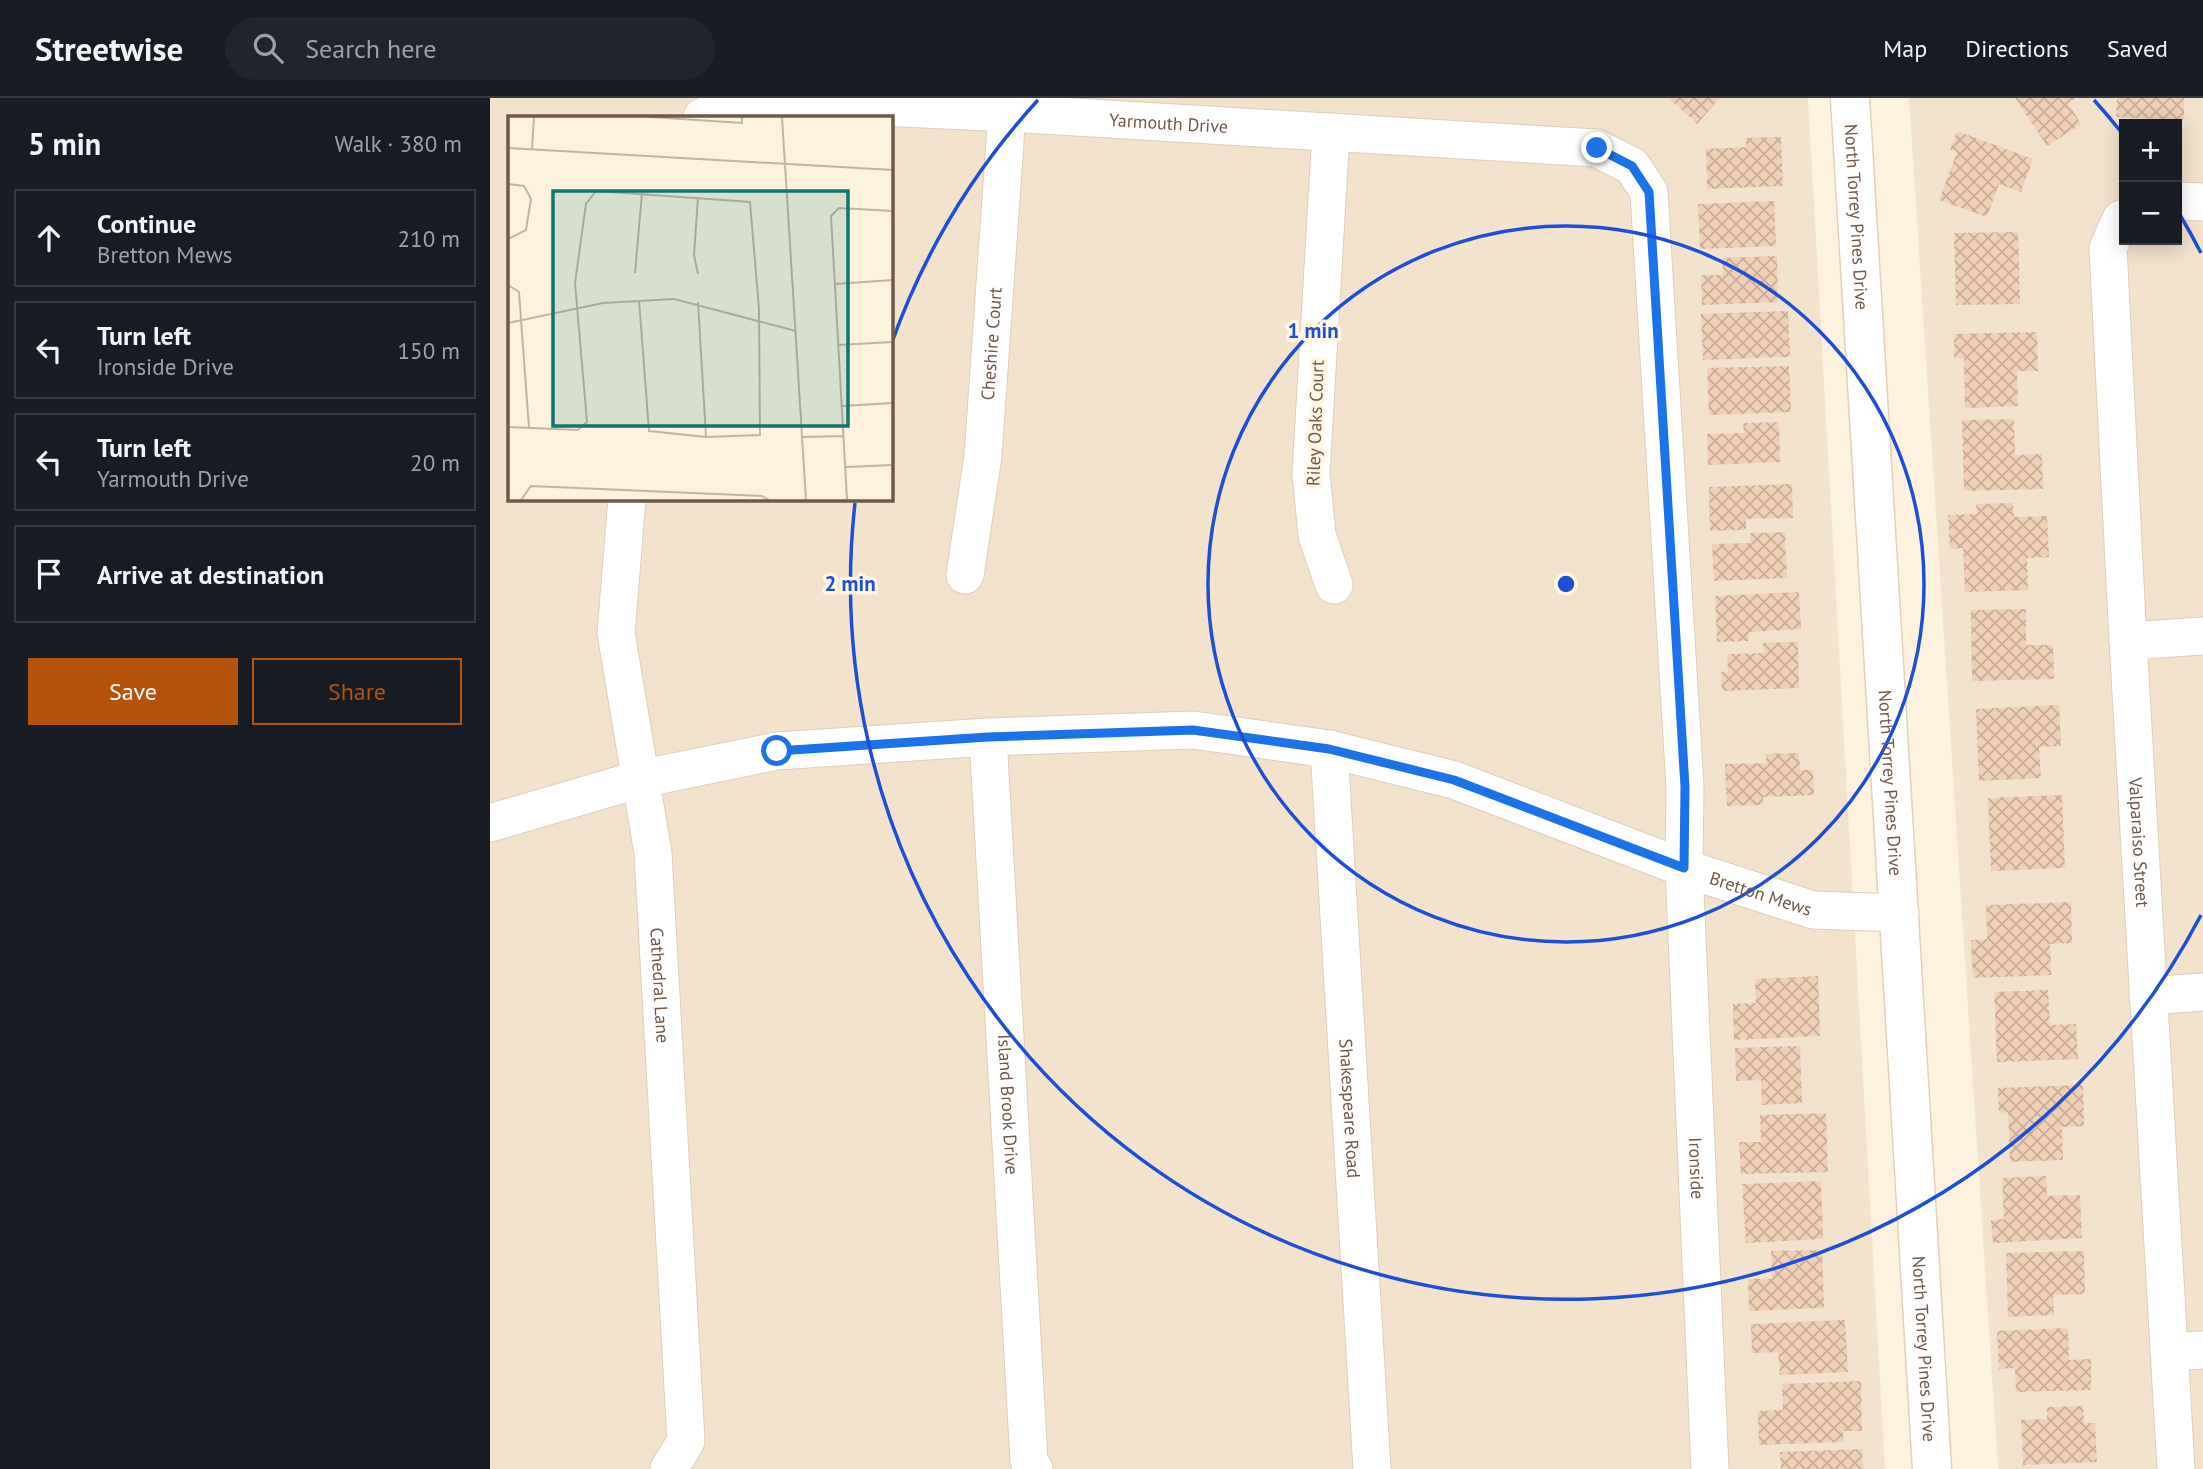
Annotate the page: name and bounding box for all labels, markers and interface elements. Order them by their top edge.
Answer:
search box [225,17,715,80]
text: Streetwise [35,27,183,70]
icon: search [249,29,287,67]
text: Search here [305,32,436,65]
text: Map [1883,33,1927,64]
text: Directions [1965,33,2069,64]
text: Saved [2107,33,2168,64]
street label: Yarmouth Drive [1109,108,1229,138]
inset map [508,116,892,500]
map controls [2119,119,2182,245]
button: + [2119,119,2182,182]
street label: North Torrey Pines Drive [1840,123,1874,310]
text: 5 min [28,124,101,163]
text: Walk · 380 m [335,129,462,158]
route end [1581,132,1612,163]
button: − [2119,182,2182,245]
text: Continue [97,207,196,240]
icon: ahead [30,219,68,257]
text: 210 m [398,224,460,253]
text: Bretton Mews [97,240,233,269]
street label: Cheshire Court [975,286,1006,401]
text: 1 min [1287,317,1339,344]
text: Turn left [97,319,191,352]
icon: left [30,331,68,369]
text: 150 m [398,336,460,365]
text: Ironside Drive [97,352,234,381]
street label: Riley Oaks Court [1301,360,1329,486]
text: Turn left [97,431,191,464]
icon: left [30,443,68,481]
text: 20 m [410,448,460,477]
text: Yarmouth Drive [97,464,249,493]
icon: arrive [30,555,68,593]
text: Arrive at destination [97,558,324,591]
text: 2 min [824,570,876,597]
centre of rings [1554,572,1578,596]
button: Save [28,658,238,725]
button: Share [252,658,462,725]
street label: North Torrey Pines Drive [1874,689,1908,876]
route start [761,735,792,766]
street label: Valparaiso Street [2124,776,2155,908]
street label: Bretton Mews [1707,866,1815,920]
street label: Cathedral Lane [646,927,675,1044]
street label: Island Brook Drive [993,1034,1024,1175]
street label: Shakespeare Road [1335,1038,1366,1179]
street label: Ironside [1684,1137,1710,1200]
street label: North Torrey Pines Drive [1908,1255,1942,1442]

